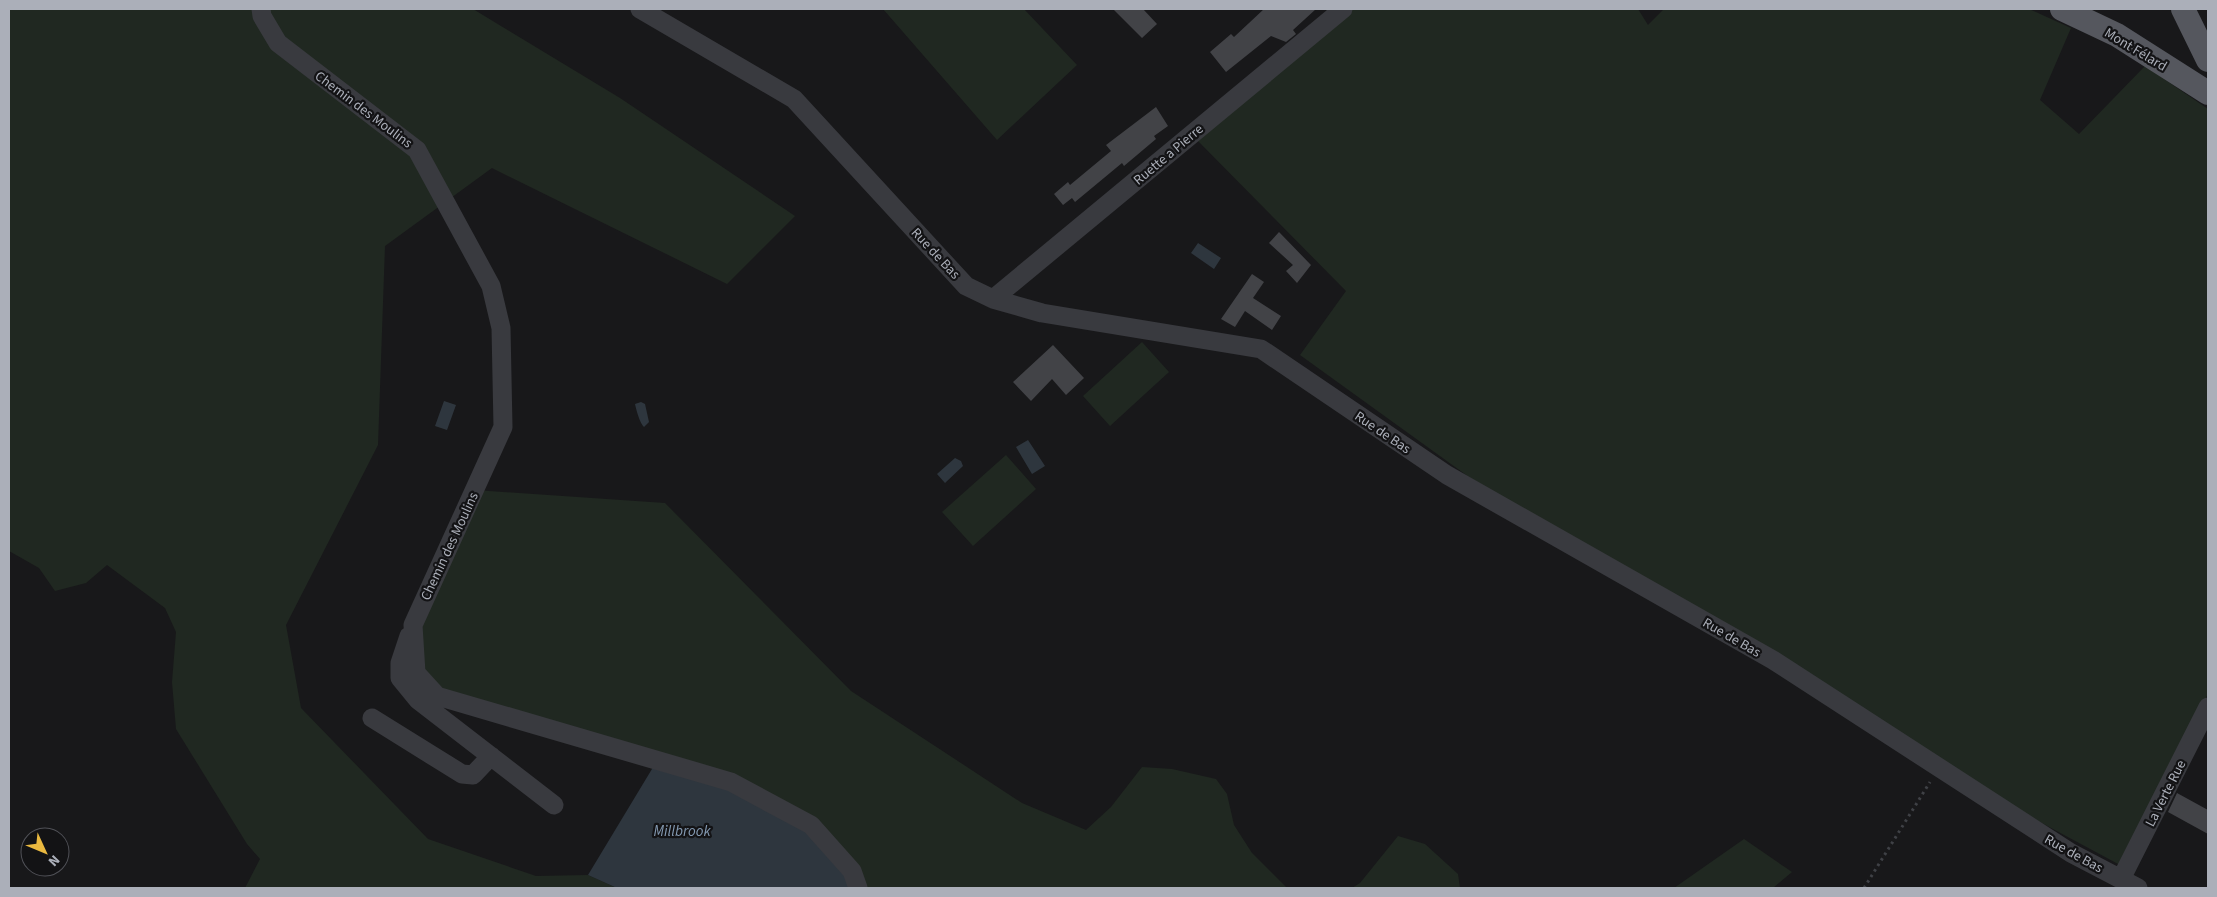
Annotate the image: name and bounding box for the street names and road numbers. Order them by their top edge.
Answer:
street label: Mont Félard [2100,23,2171,76]
street label: Chemin des Moulins [311,66,416,153]
street label: Ruette a Pierre [1129,119,1208,190]
street label: Rue de Bas [906,223,964,284]
street label: Rue de Bas [1350,407,1415,459]
street label: Chemin des Moulins [416,489,484,604]
street label: Rue de Bas [1699,613,1764,663]
street label: La Verte Rue [2141,757,2191,830]
street label: Rue de Bas [2041,830,2106,878]

